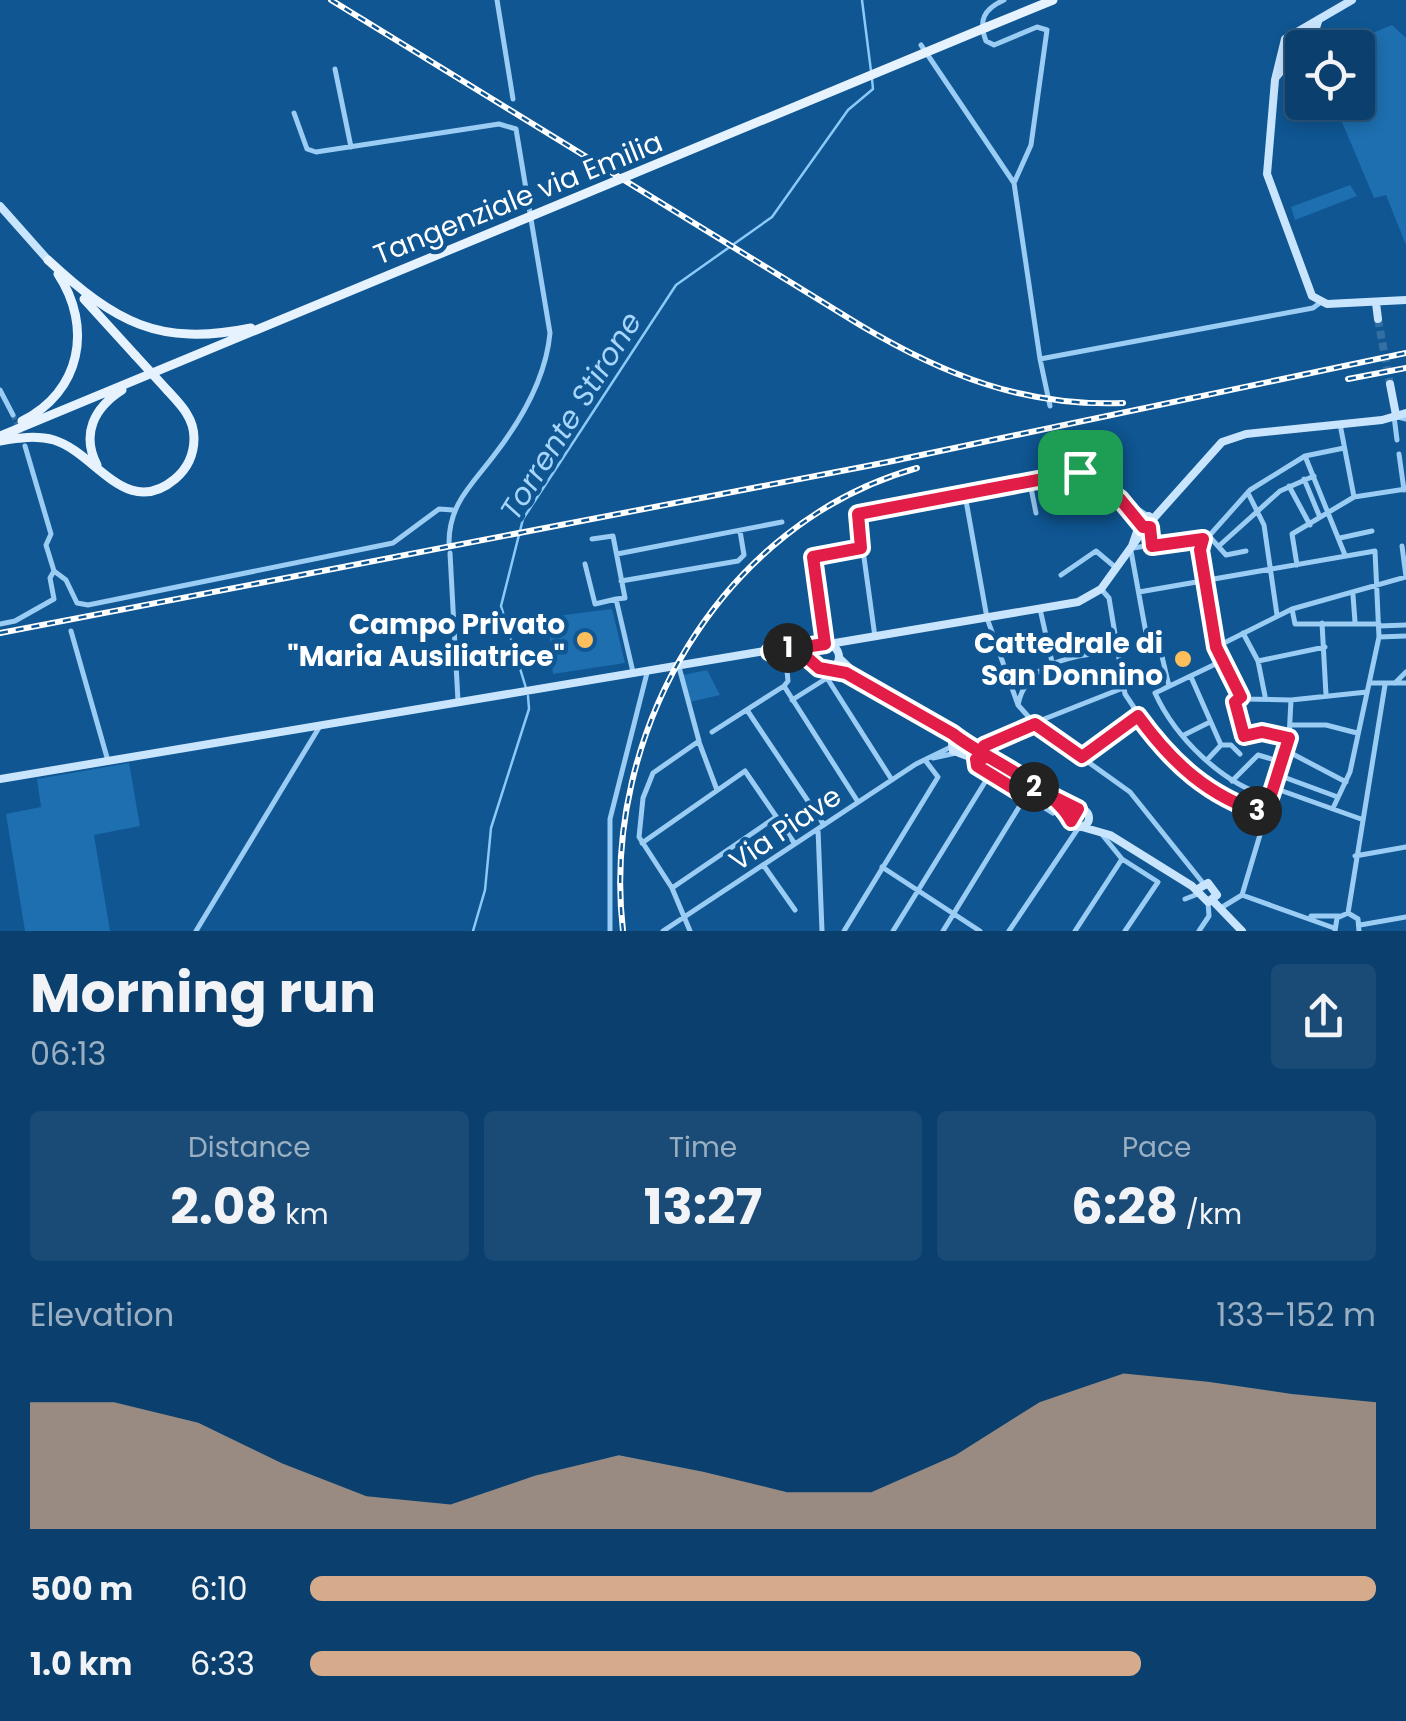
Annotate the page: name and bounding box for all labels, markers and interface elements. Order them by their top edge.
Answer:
map controls [1285,30,1375,120]
button: locate [1285,30,1375,120]
street label: Tangenziale via Emilia [368,123,668,274]
water label: Torrente Stirone [489,303,652,528]
pin [1038,430,1123,515]
icon: arrive [1053,445,1108,500]
place label: Campo Privato "Maria Ausiliatrice" [287,605,565,676]
pin: 1 [763,623,813,673]
place label: Cattedrale di San Donnino [974,624,1163,695]
text: 1 [783,628,793,667]
marker: Campo Privato "Maria Ausiliatrice" [574,629,596,651]
marker: Cattedrale di San Donnino [1172,648,1194,670]
pin: 2 [1009,762,1059,812]
text: 2 [1026,767,1042,806]
street label: Via Piave [722,777,849,880]
pin: 3 [1232,786,1282,836]
text: 3 [1249,791,1265,830]
text: Morning run [30,954,376,1031]
button: share [1271,964,1376,1069]
text: 06:13 [30,1031,106,1076]
text: Distance [188,1128,311,1167]
text: Time [669,1128,737,1167]
text: Pace [1122,1128,1191,1167]
text: 2.08 [170,1171,278,1242]
text: 13:27 [644,1171,762,1242]
text: 6:28 [1071,1171,1178,1242]
text: km [278,1195,329,1234]
text: /km [1178,1195,1242,1234]
text: Elevation [30,1292,174,1337]
text: 133–152 m [1216,1292,1376,1337]
text: 500 m [30,1566,133,1611]
text: 6:10 [190,1566,247,1611]
text: 1.0 km [30,1641,132,1686]
text: 6:33 [190,1641,255,1686]

